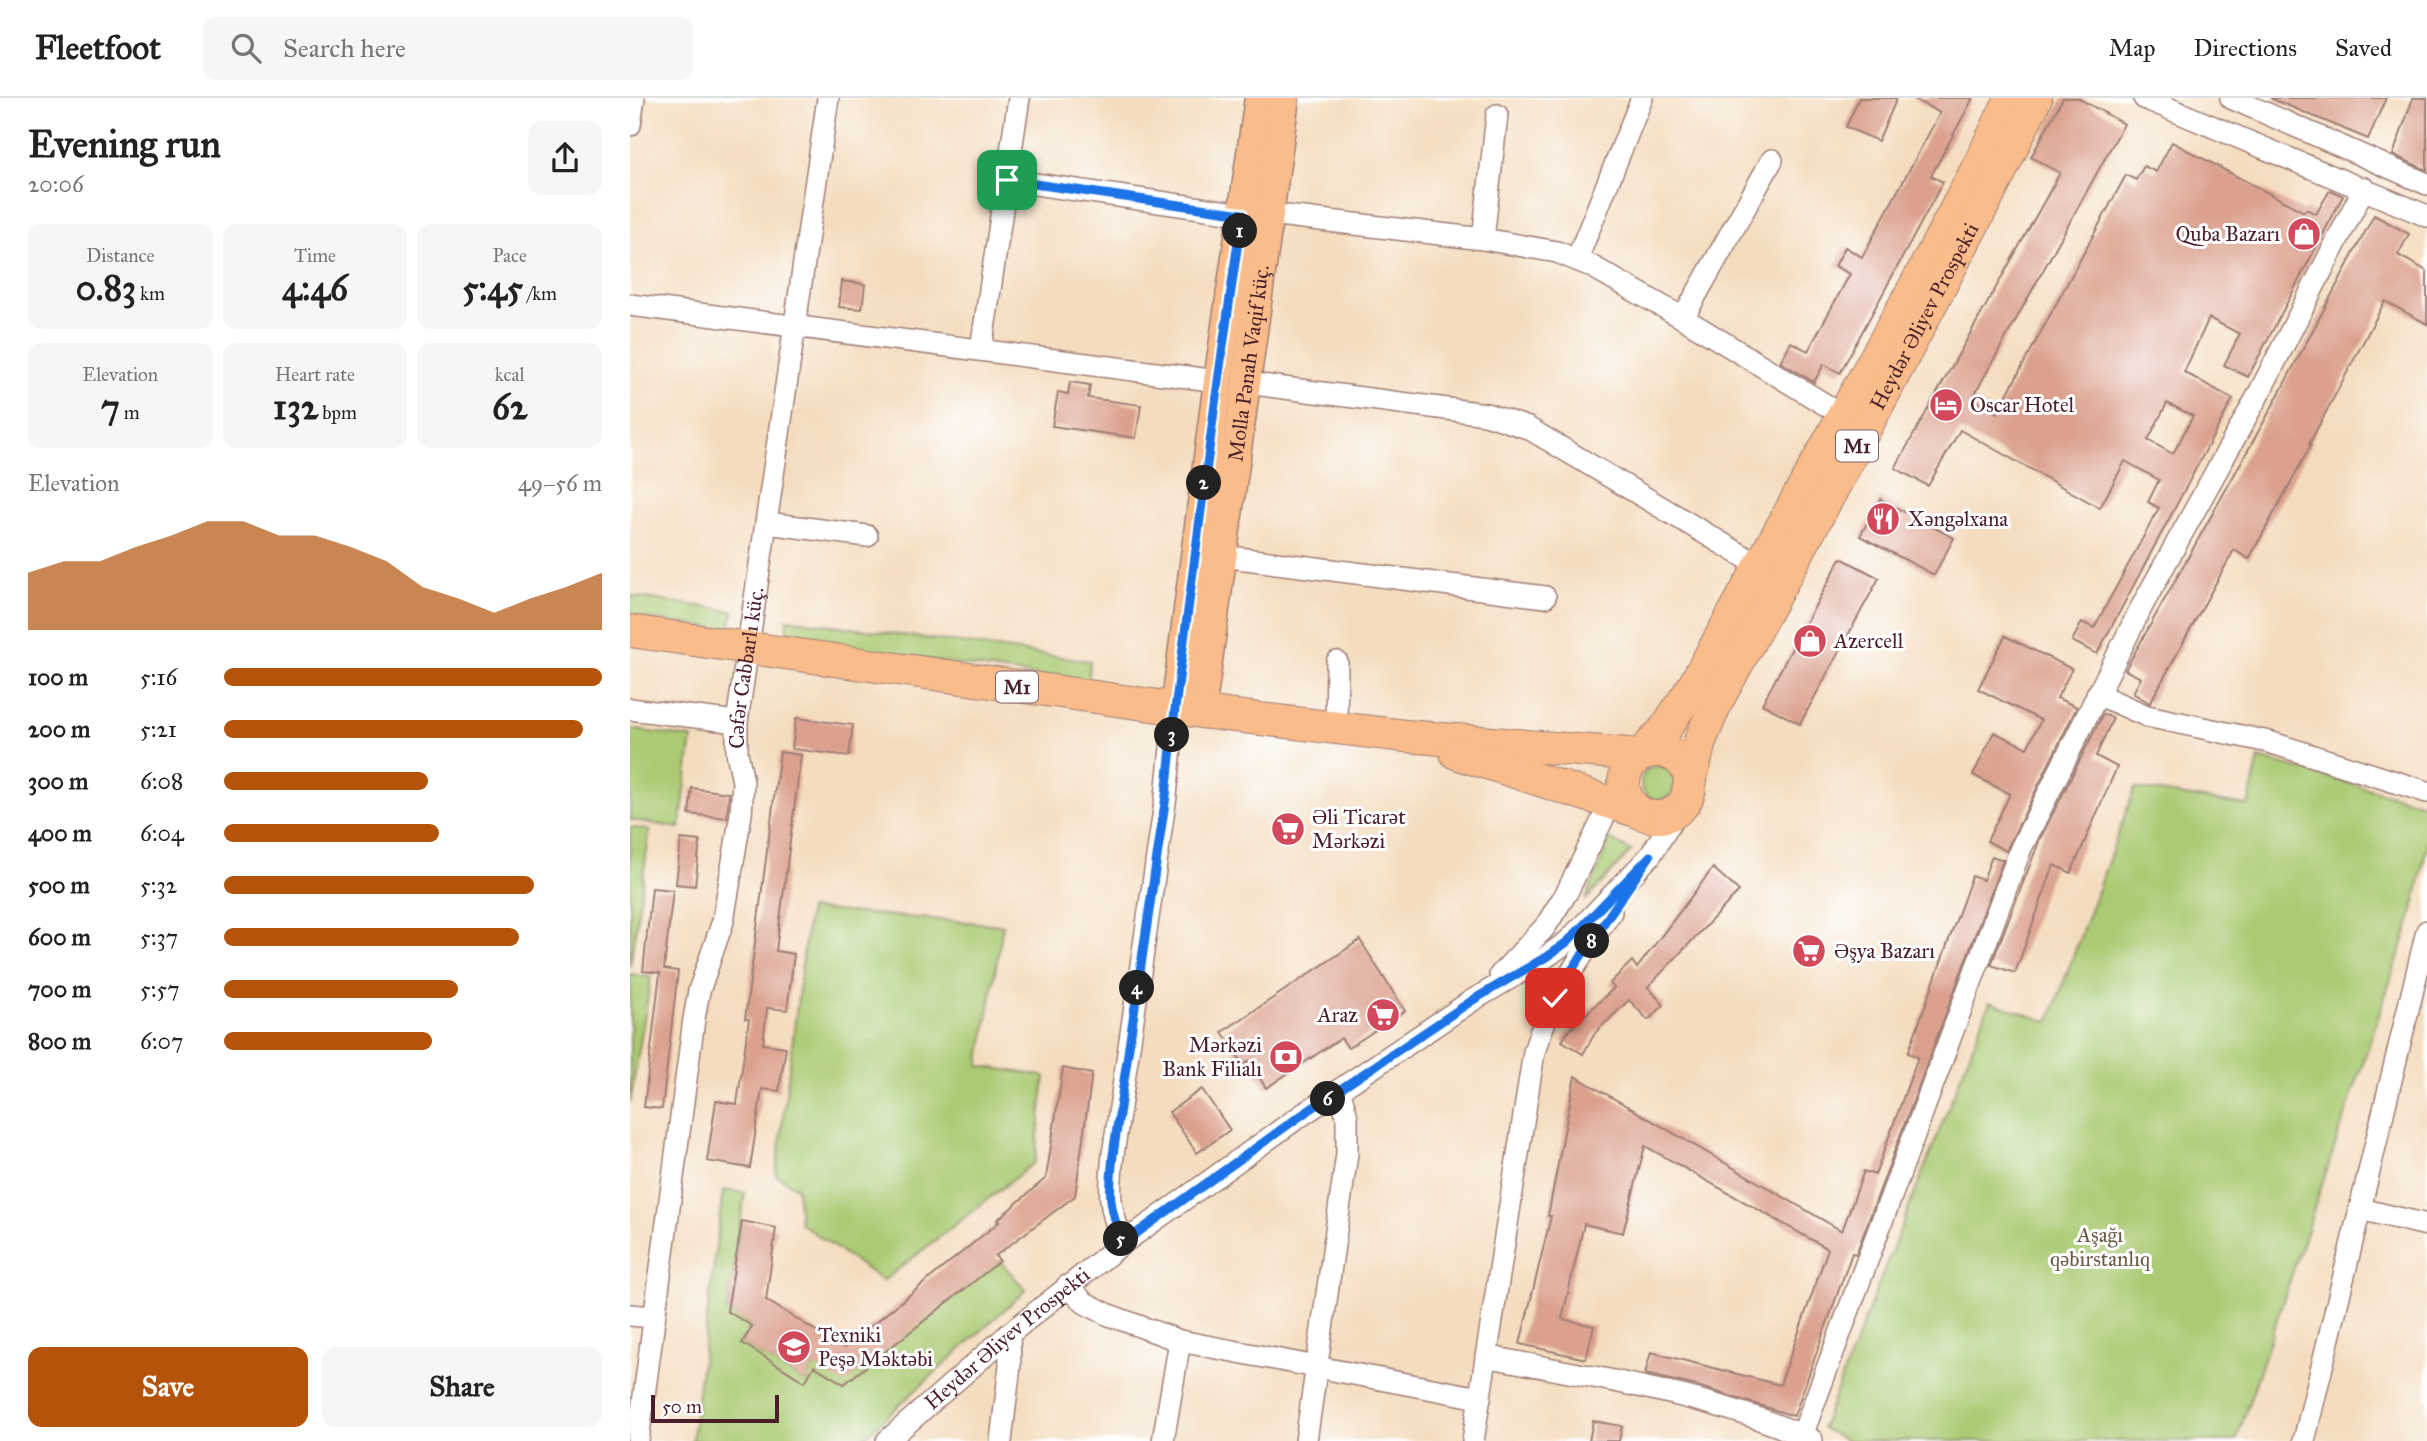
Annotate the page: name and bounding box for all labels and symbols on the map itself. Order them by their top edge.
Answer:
pin [977,150,1037,210]
pin: 1 [1222,214,1258,248]
shop icon: Quba Bazarı [2285,215,2323,253]
street label: Heydər Əliyev Prospekti [1864,218,1985,414]
place label: Quba Bazarı [2175,221,2280,247]
street label: Molla Pənah Vaqif küç. [1222,263,1275,463]
hotel icon: Oscar Hotel [1927,386,1965,424]
place label: Oscar Hotel [1970,392,2075,418]
road number: M1 [1836,430,1878,462]
pin: 2 [1186,466,1222,500]
restaurant icon: Xəngəlxana [1864,500,1902,538]
place label: Xəngəlxana [1908,506,2008,532]
street label: Cəfər Cabbarlı küç. [724,585,770,749]
shop icon: Azercell [1791,622,1829,660]
place label: Azercell [1833,628,1904,654]
road number: M1 [996,672,1038,702]
pin: 3 [1154,718,1190,752]
place label: Əli Ticarət Mərkəzi [1312,804,1406,854]
supermarket icon: Əli Ticarət Mərkəzi [1269,810,1307,848]
pin: 8 [1574,924,1609,958]
supermarket icon: Əşya Bazarı [1790,932,1828,970]
place label: Əşya Bazarı [1834,938,1935,964]
pin [1525,968,1585,1028]
pin: 4 [1120,970,1154,1006]
supermarket icon: Araz [1364,996,1402,1034]
place label: Araz [1316,1002,1358,1028]
place label: Mərkəzi Bank Filialı [1162,1032,1262,1082]
bank icon: Mərkəzi Bank Filialı [1267,1038,1305,1076]
pin: 6 [1310,1082,1346,1116]
pin: 5 [1104,1222,1138,1256]
park label: Aşağı qəbirstanlıq [2050,1222,2151,1272]
street label: Heydər Əliyev Prospekti [919,1261,1095,1415]
place label: Texniki Peşə Məktəbi [818,1322,933,1372]
school or university icon: Texniki Peşə Məktəbi [775,1328,813,1366]
scale bar [651,1392,779,1424]

